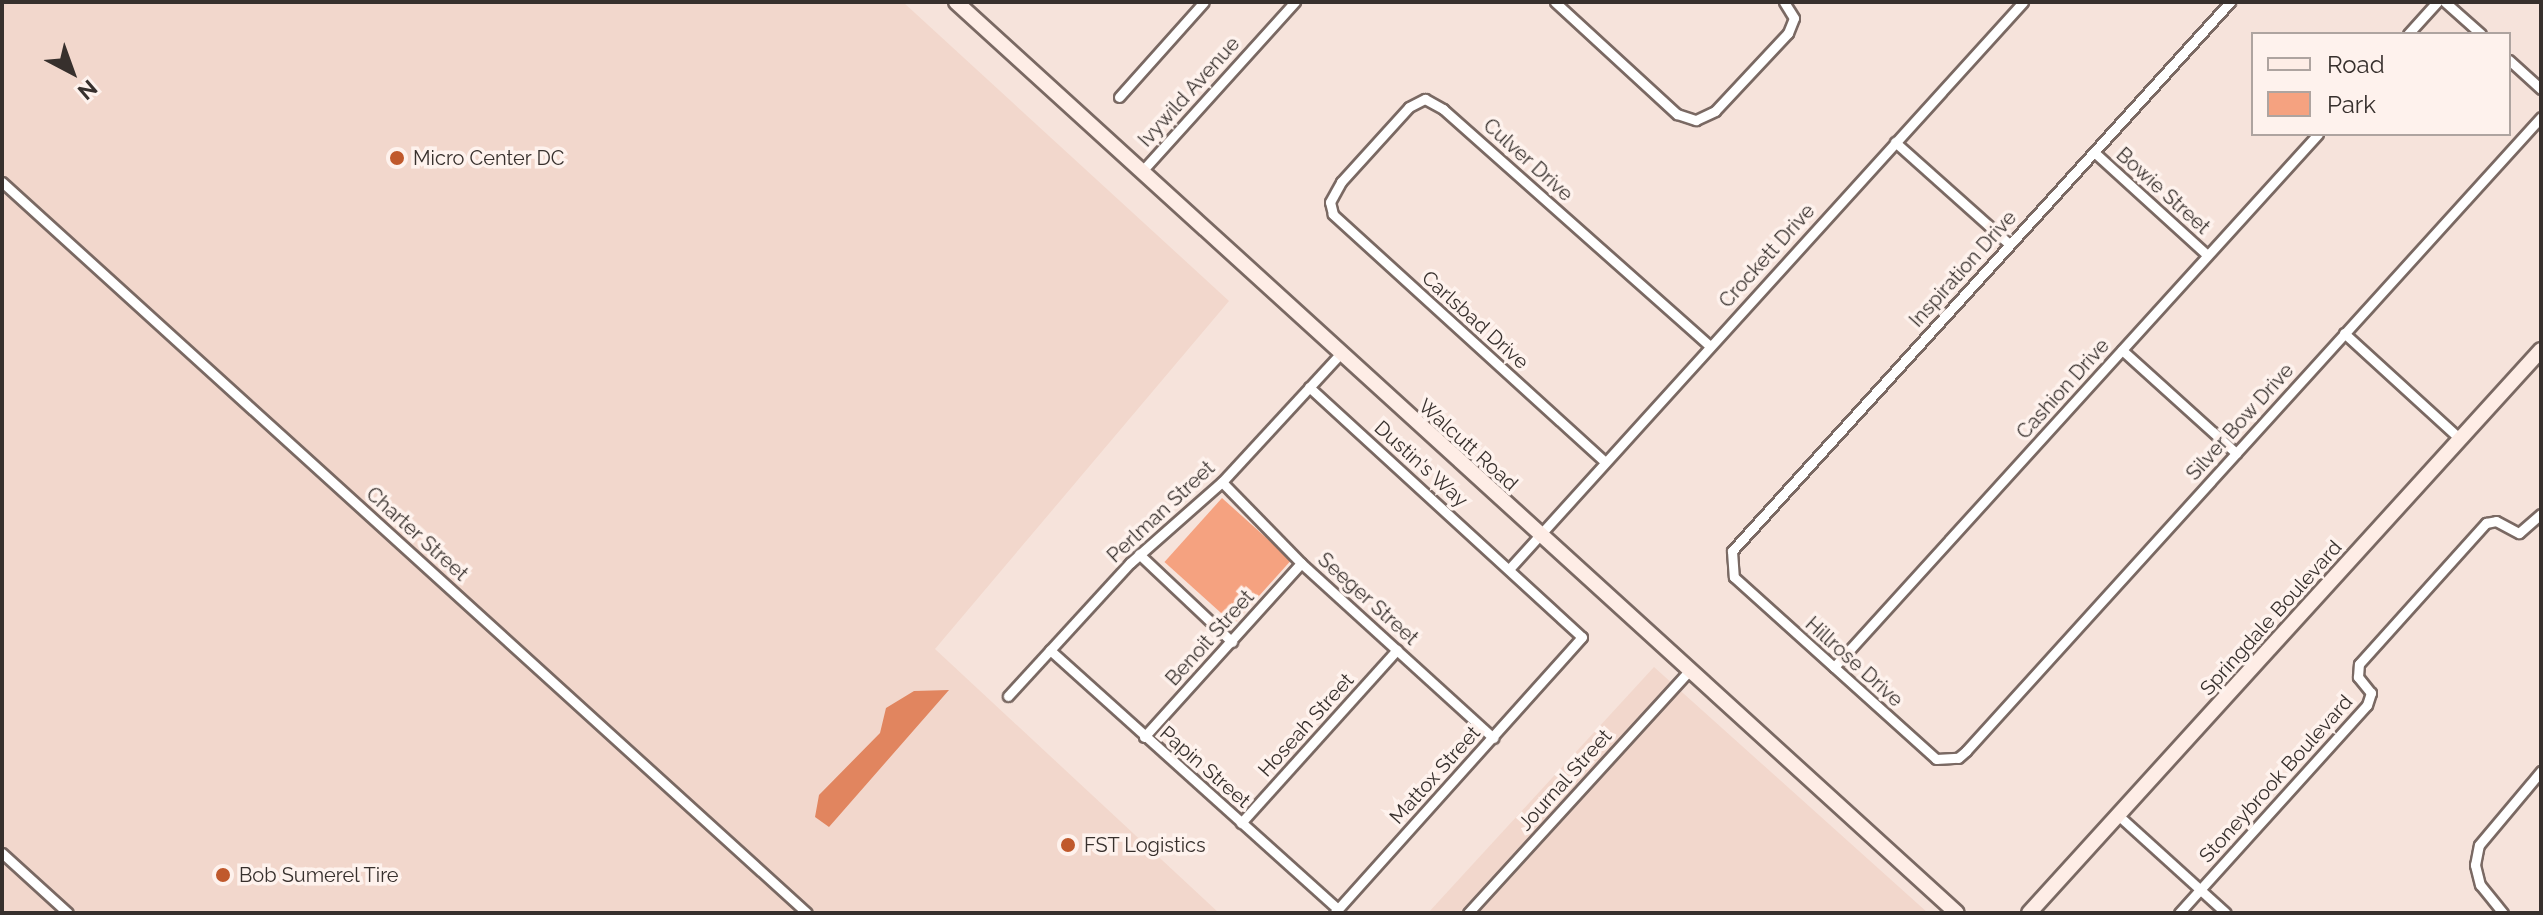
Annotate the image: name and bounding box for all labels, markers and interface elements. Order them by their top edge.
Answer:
north arrow [32,32,112,112]
street label: Ivywild Avenue [1133,32,1245,152]
legend [2251,32,2511,136]
text: Road [2327,50,2385,79]
text: N [73,75,103,105]
text: Park [2327,90,2376,119]
street label: Culver Drive [1478,113,1578,207]
street label: Bowie Street [2111,143,2215,239]
place label: Micro Center DC [413,146,565,170]
marker: Micro Center DC [388,149,406,167]
street label: Crockett Drive [1714,199,1820,313]
street label: Inspiration Drive [1904,206,2022,332]
street label: Carlsbad Drive [1417,266,1533,374]
street label: Cashion Drive [2012,334,2114,444]
street label: Silver Bow Drive [2181,358,2299,486]
street label: Walcutt Road [1413,394,1523,496]
street label: Dustin's Way [1369,416,1473,512]
street label: Perlman Street [1102,456,1220,568]
street label: Charter Street [361,482,473,586]
street label: Springdale Boulevard [2195,536,2347,700]
street label: Seeger Street [1313,547,1423,651]
street label: Benoit Street [1161,585,1259,691]
street label: Hillrose Drive [1800,612,1908,712]
street label: Hoseah Street [1253,668,1359,782]
street label: Stoneybrook Boulevard [2194,690,2358,868]
street label: Papin Street [1155,721,1255,813]
street label: Mattox Street [1385,721,1485,829]
street label: Journal Street [1513,724,1617,836]
place label: FST Logistics [1084,833,1206,857]
marker: FST Logistics [1059,836,1077,854]
place label: Bob Sumerel Tire [239,863,400,887]
marker: Bob Sumerel Tire [214,866,232,884]

